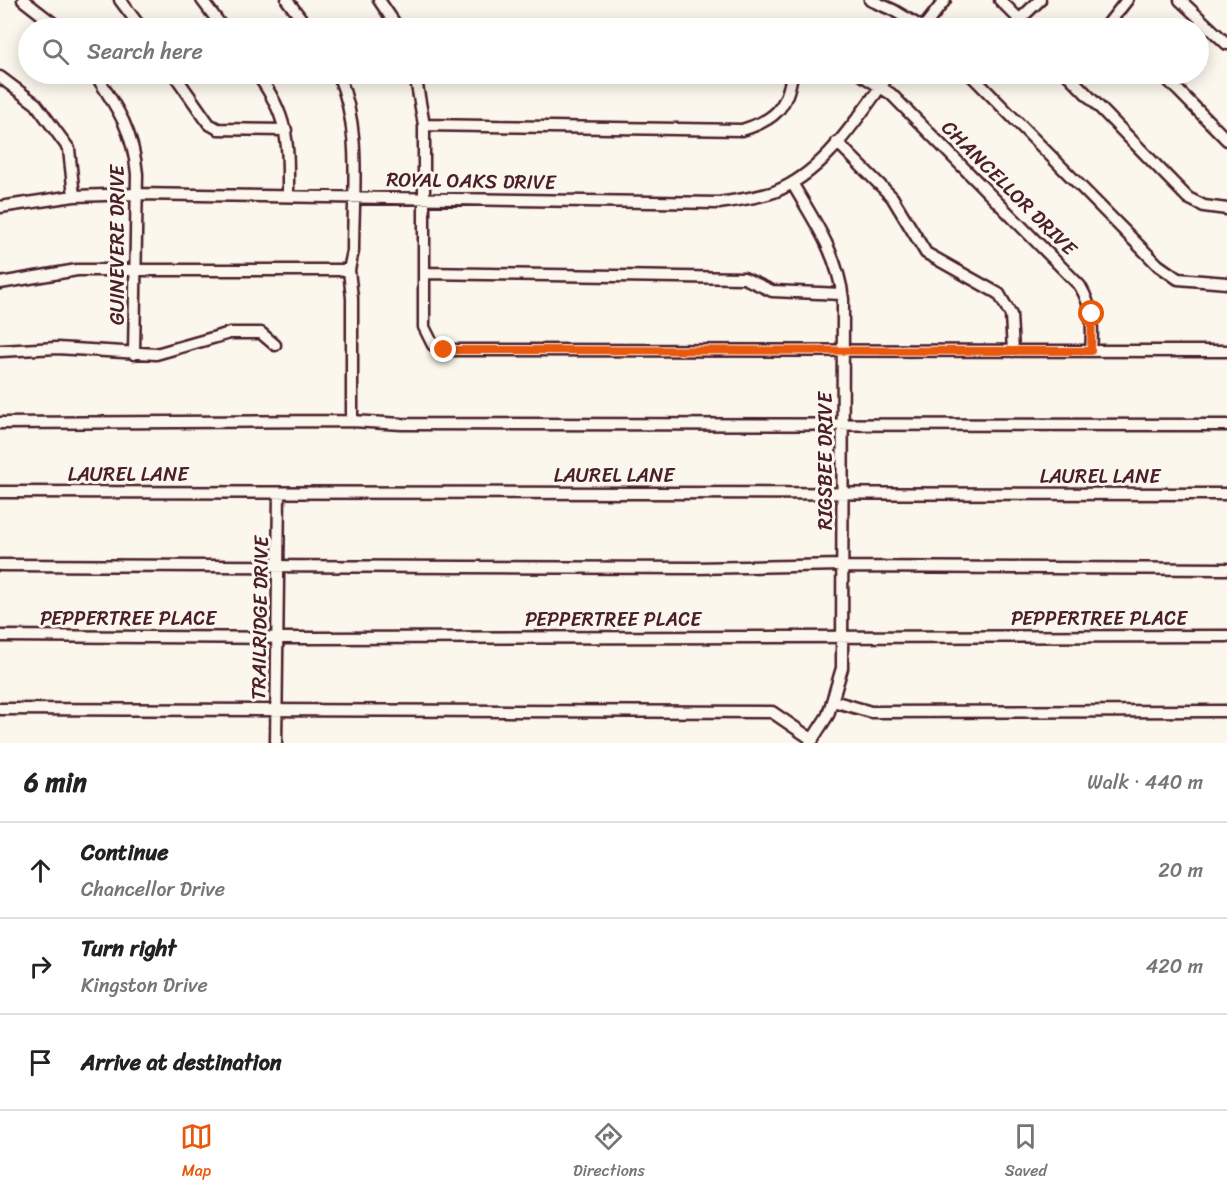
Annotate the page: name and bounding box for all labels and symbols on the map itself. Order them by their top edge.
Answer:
street label: CHANCELLOR DRIVE [933,112,1087,266]
street label: ROYAL OAKS DRIVE [386,162,558,200]
street label: GUINEVERE DRIVE [100,163,135,325]
route start [1078,300,1104,326]
route end [430,336,456,362]
street label: RIGSBEE DRIVE [808,390,843,530]
street label: LAUREL LANE [68,457,190,492]
street label: LAUREL LANE [554,458,676,493]
street label: LAUREL LANE [1040,459,1162,494]
street label: TRAILRIDGE DRIVE [241,534,279,700]
street label: PEPPERTREE PLACE [40,601,218,636]
street label: PEPPERTREE PLACE [1011,601,1189,636]
street label: PEPPERTREE PLACE [525,602,703,637]

